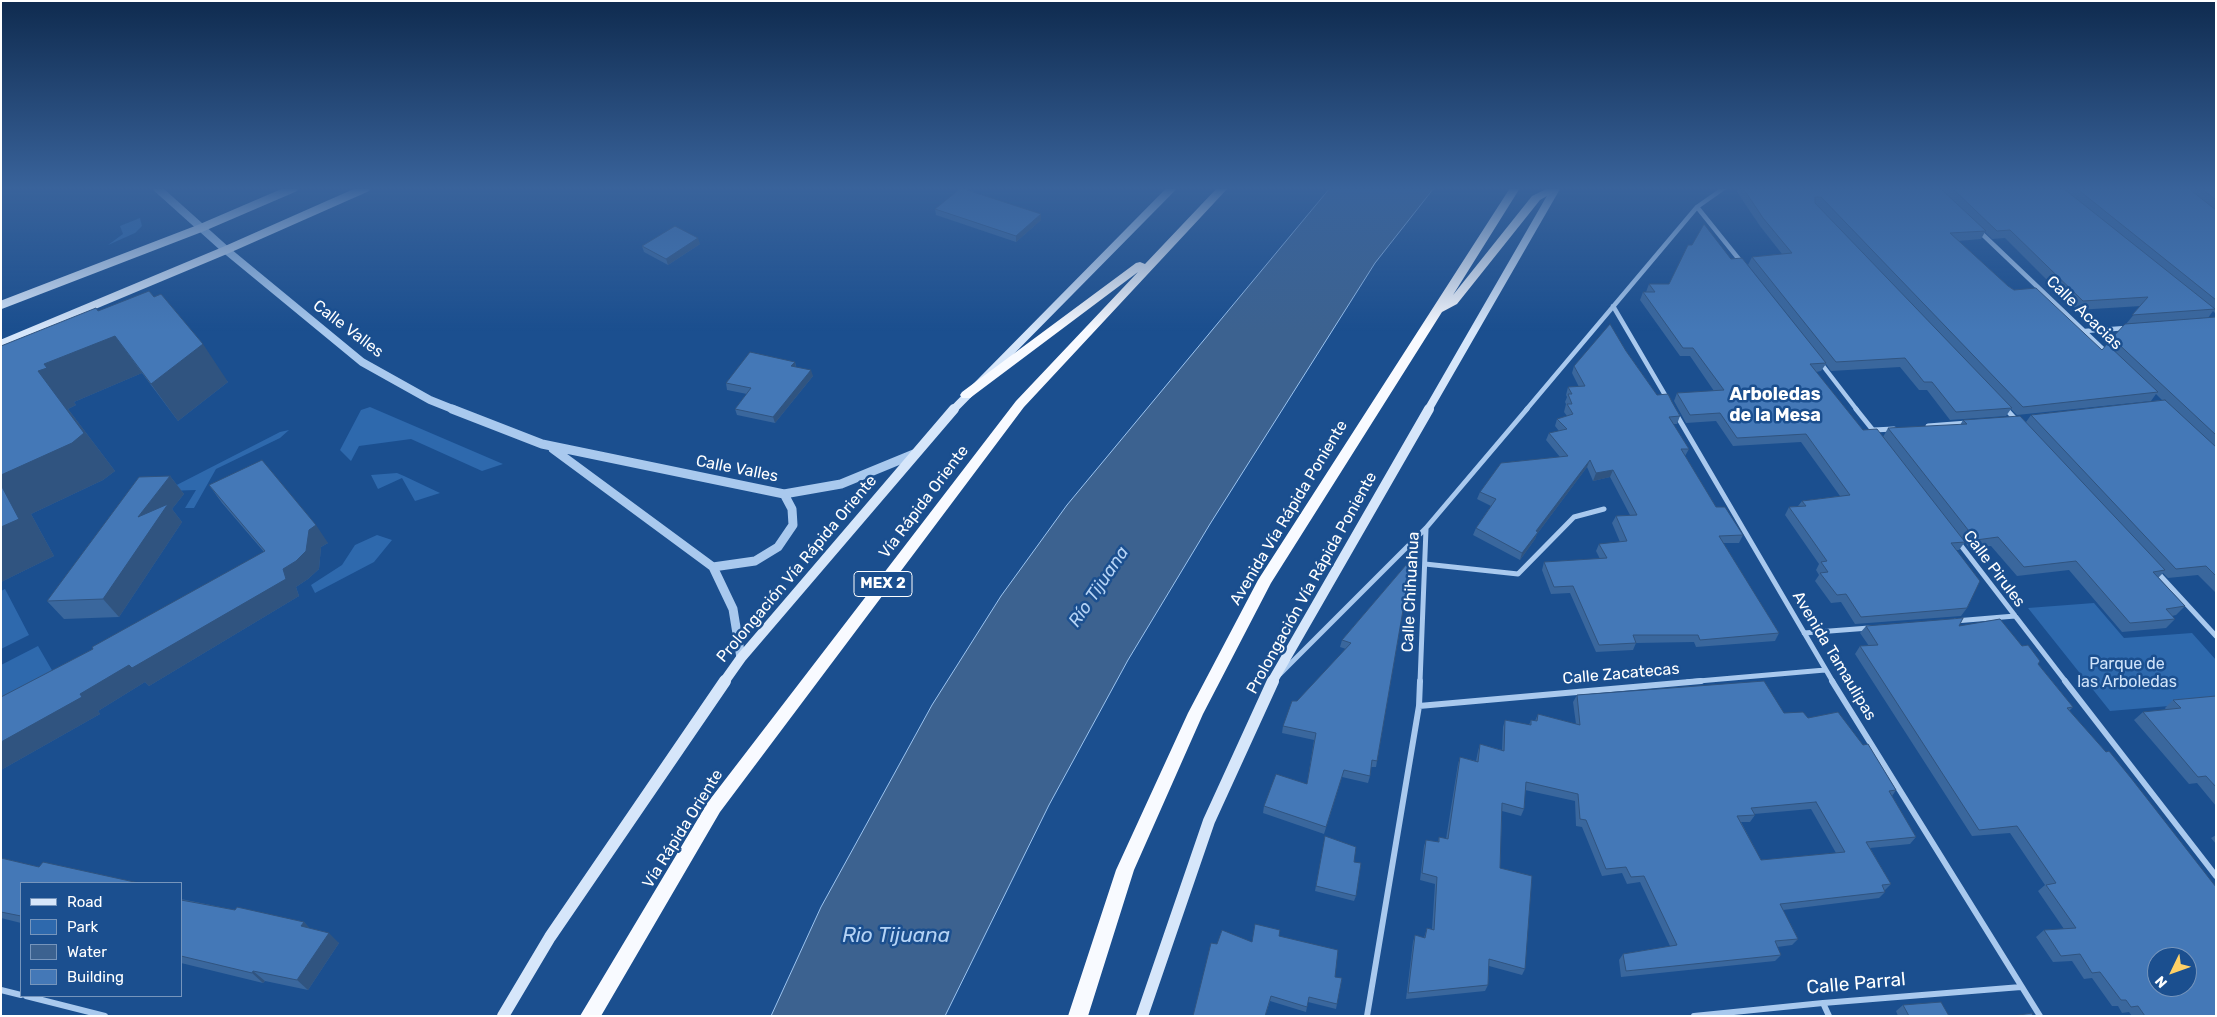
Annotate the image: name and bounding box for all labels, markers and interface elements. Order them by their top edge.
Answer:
street label: Calle Acacias [2042,272,2126,354]
street label: Calle Valles [309,296,387,362]
district label: Arboledas de la Mesa [1729,384,1821,426]
street label: Avenida Vía Rápida Poniente [1226,417,1352,609]
street label: Vía Rápida Oriente [875,442,973,562]
street label: Calle Valles [694,452,780,486]
street label: Prolongación Vía Rápida Poniente [1243,469,1381,697]
street label: Prolongación Vía Rápida Oriente [713,471,881,667]
street label: Calle Pirules [1959,527,2029,611]
street label: Calle Chihuahua [1398,531,1424,653]
water label: Río Tijuana [1064,543,1134,631]
road number: MEX 2 [854,572,912,596]
street label: Avenida Tamaulipas [1788,588,1880,724]
park label: Parque de las Arboledas [2077,654,2177,692]
street label: Calle Zacatecas [1562,659,1680,689]
street label: Vía Rápida Oriente [639,766,727,892]
legend [20,882,182,997]
text: Road [67,893,103,911]
text: Park [67,918,98,936]
water label: Rio Tijuana [842,923,950,949]
text: Water [67,943,107,961]
north arrow [2147,947,2197,997]
text: Building [67,968,124,986]
street label: Calle Parral [1805,968,1907,1000]
text: N [2152,972,2171,991]

